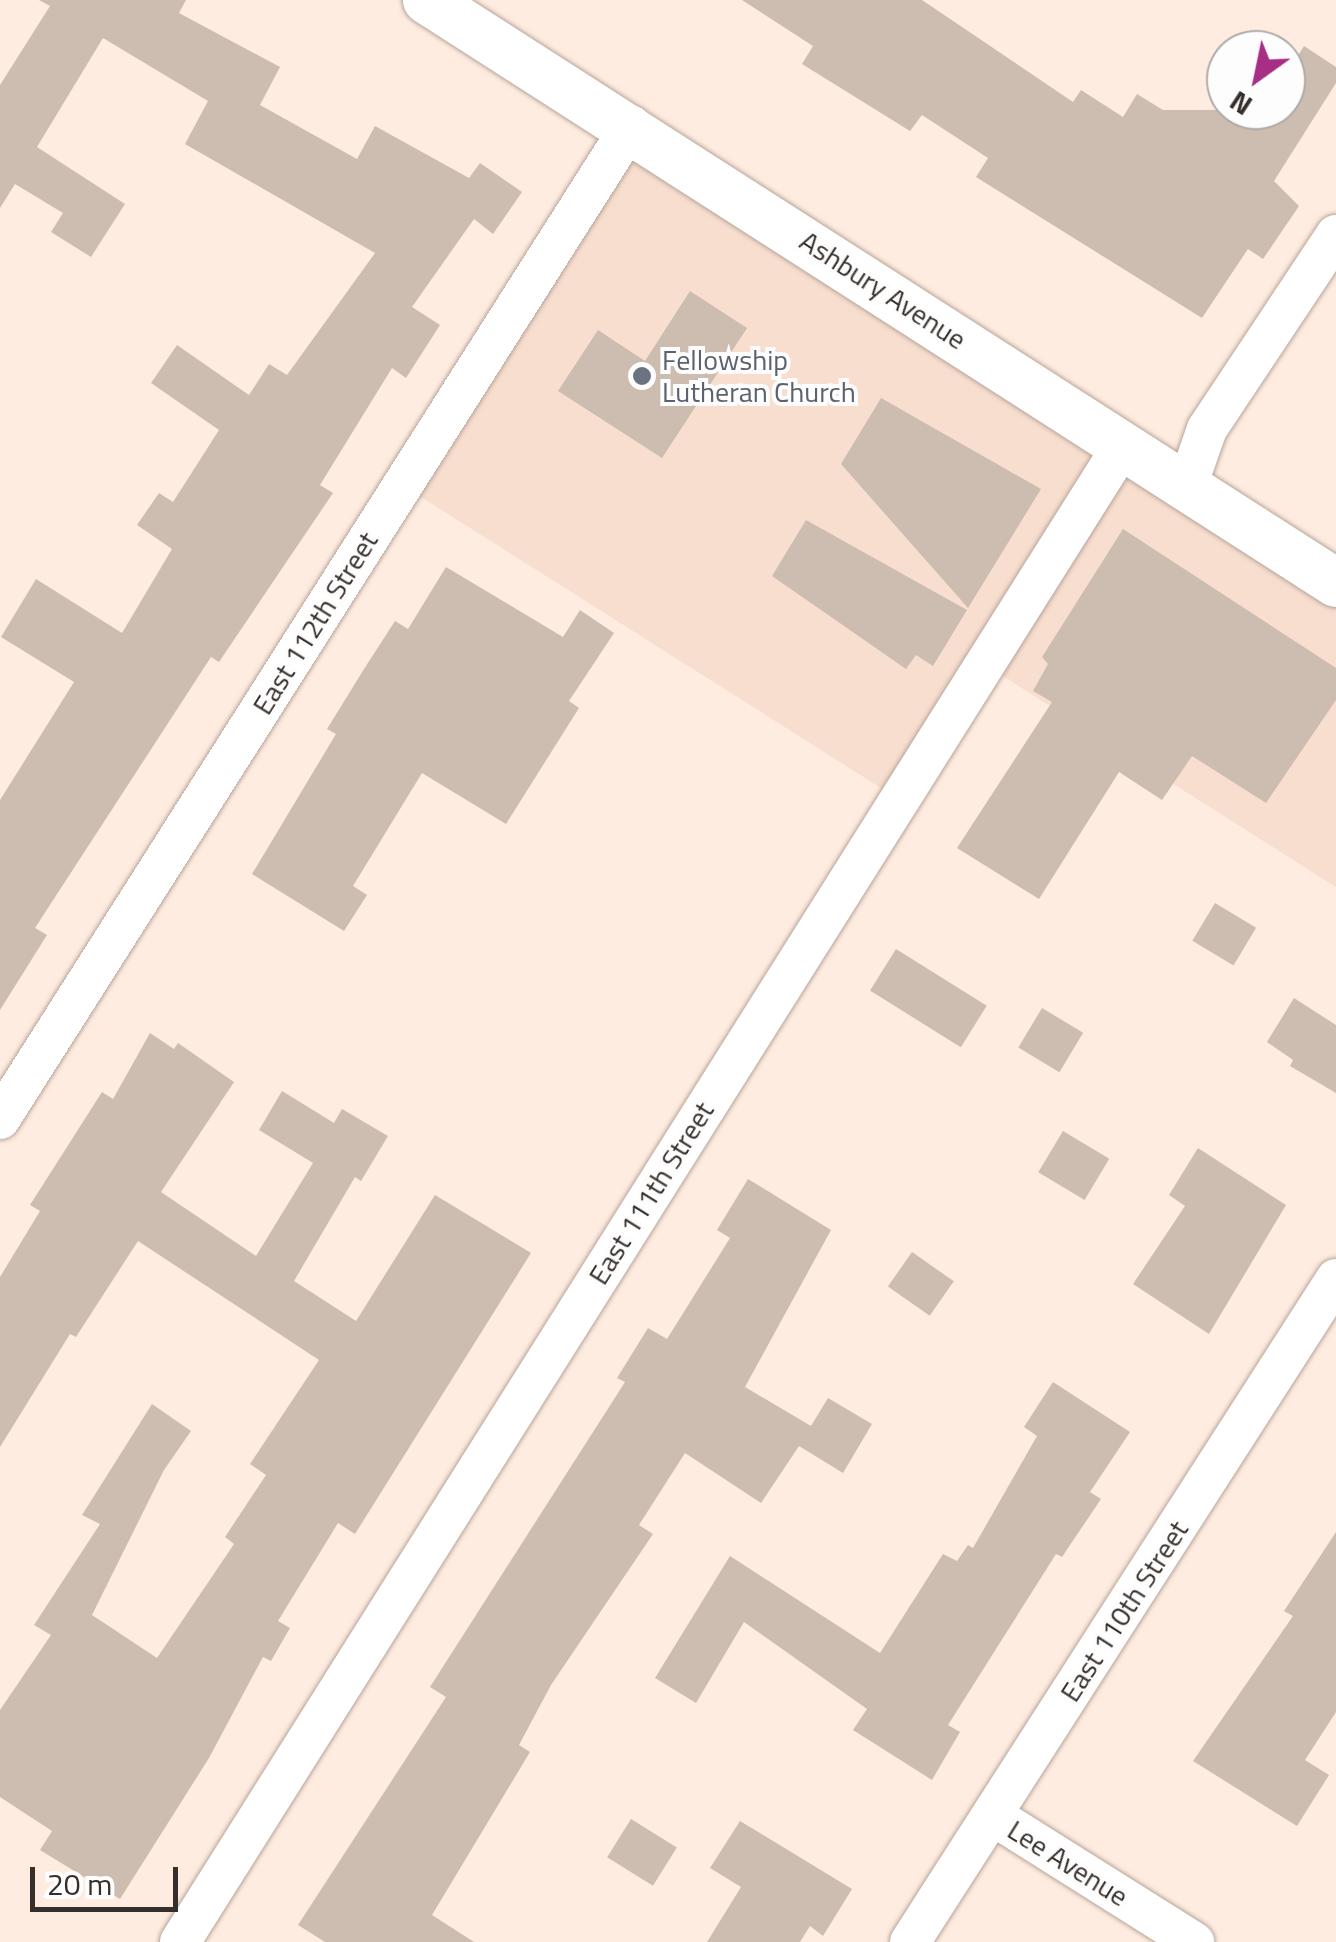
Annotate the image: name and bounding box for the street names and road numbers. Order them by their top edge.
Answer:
street label: Ashbury Avenue [794,224,972,356]
street label: East 112th Street [245,526,385,720]
street label: East 111th Street [581,1096,721,1290]
street label: East 110th Street [1053,1514,1195,1708]
street label: Lee Avenue [1002,1813,1134,1913]

